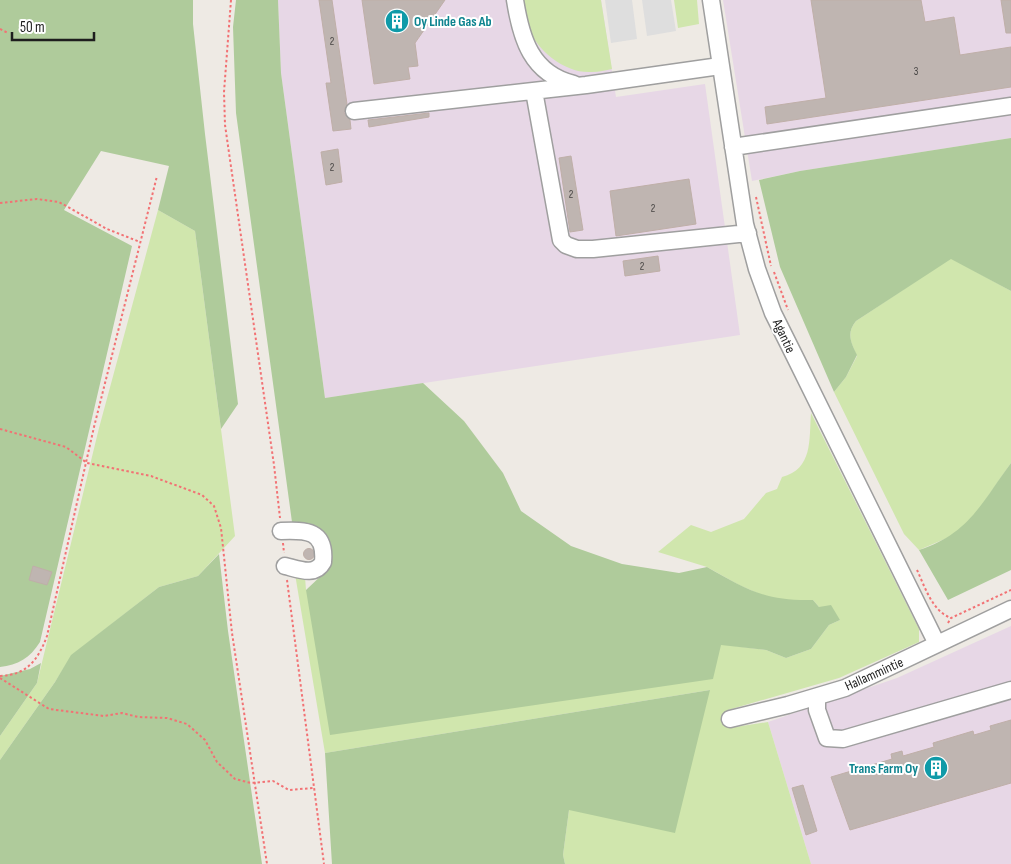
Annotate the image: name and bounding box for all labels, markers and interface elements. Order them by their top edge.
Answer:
building icon: Oy Linde Gas Ab [384,8,410,34]
scale bar [12,10,95,42]
place label: Oy Linde Gas Ab [414,13,492,30]
text: 50 m [20,18,45,37]
house number: 2 [330,35,335,48]
house number: 3 [914,65,919,78]
house number: 2 [330,161,335,174]
house number: 2 [569,188,574,201]
house number: 2 [651,202,656,215]
house number: 2 [640,260,645,273]
street label: Agantie [768,315,799,356]
street label: Hallammintie [842,654,906,694]
building icon: Trans Farm Oy [923,755,949,781]
place label: Trans Farm Oy [849,760,918,777]

